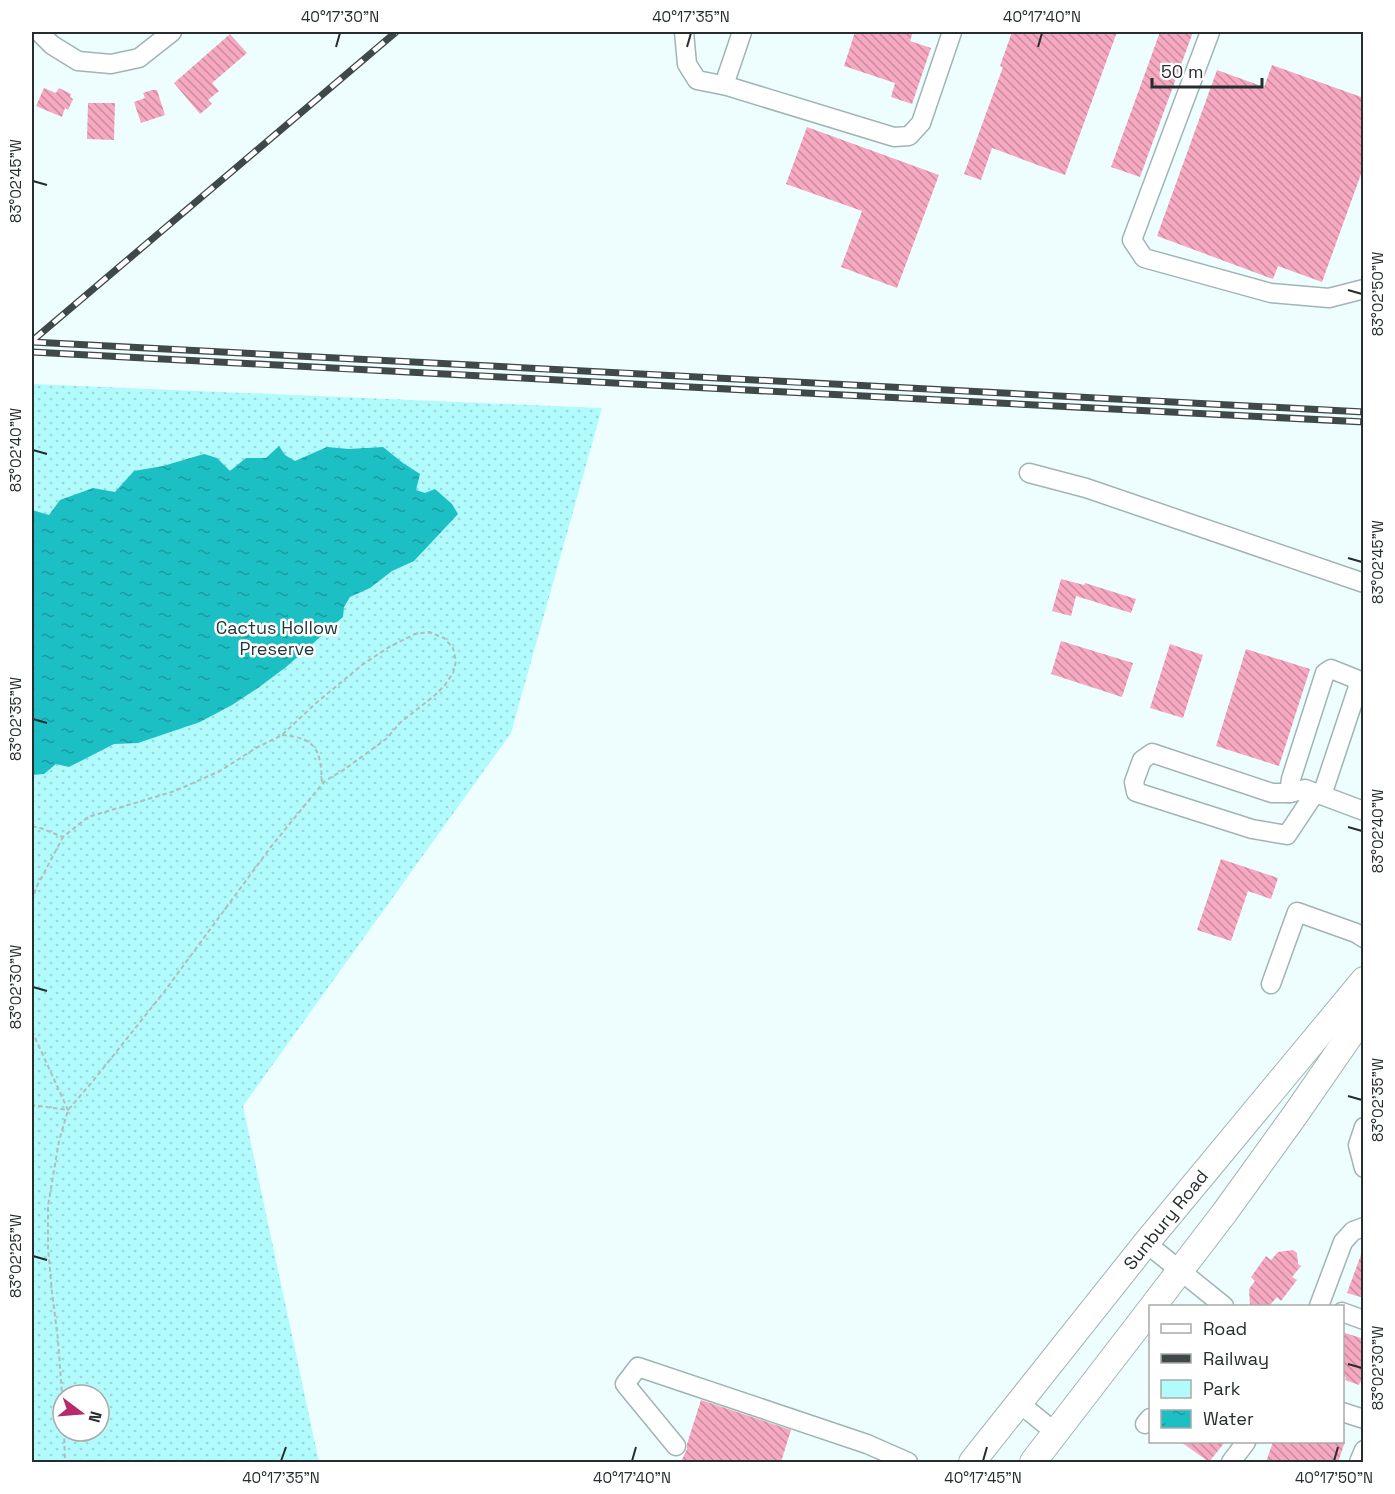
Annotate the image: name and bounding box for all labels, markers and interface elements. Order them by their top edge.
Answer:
text: 40°17'30"N [301,7,379,26]
text: 40°17'35"N [652,7,730,26]
text: 40°17'40"N [1003,7,1081,26]
scale bar [1152,51,1262,89]
text: 50 m [1161,60,1203,83]
text: 83°02'45"W [6,139,25,223]
text: 83°02'50"W [1368,252,1387,336]
text: 83°02'40"W [6,408,25,492]
text: 83°02'45"W [1368,520,1387,604]
park label: Cactus Hollow Preserve [216,616,338,660]
text: 83°02'35"W [6,677,25,761]
text: 83°02'40"W [1368,789,1387,873]
text: 83°02'30"W [6,945,25,1029]
text: 83°02'35"W [1368,1058,1387,1142]
street label: Sunbury Road [1118,1165,1213,1274]
text: 83°02'25"W [6,1214,25,1298]
legend [1149,1305,1344,1443]
text: Road [1203,1317,1247,1340]
text: 83°02'30"W [1368,1326,1387,1410]
text: Railway [1203,1347,1269,1370]
text: Park [1203,1377,1241,1400]
north arrow [51,1383,111,1443]
text: Water [1203,1407,1254,1430]
text: N [83,1409,107,1425]
text: 40°17'35"N [242,1468,320,1487]
text: 40°17'40"N [593,1468,671,1487]
text: 40°17'45"N [944,1468,1022,1487]
text: 40°17'50"N [1295,1468,1373,1487]

